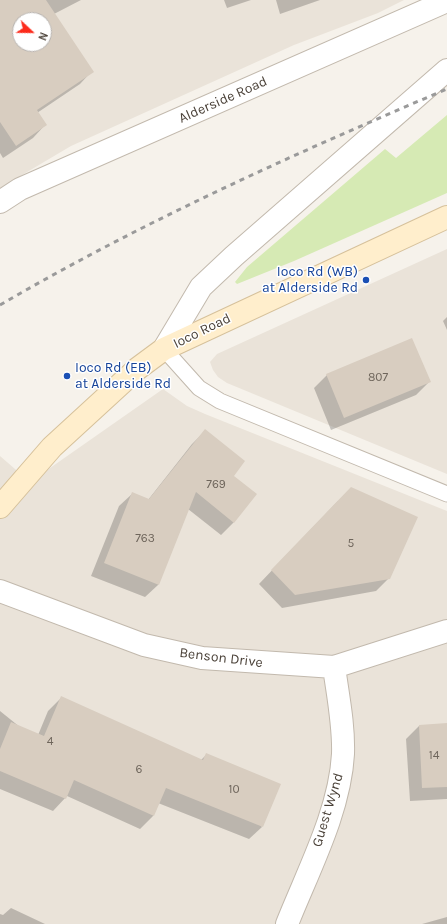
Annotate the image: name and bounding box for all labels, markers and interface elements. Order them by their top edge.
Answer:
north arrow [12,12,52,52]
text: N [35,30,50,42]
street label: Alderside Road [176,73,270,127]
place label: Ioco Rd (WB) at Alderside Rd [262,264,358,296]
marker: Ioco Rd (WB) at Alderside Rd [361,275,371,285]
street label: Ioco Road [170,310,234,352]
place label: Ioco Rd (EB) at Alderside Rd [75,360,171,392]
marker: Ioco Rd (EB) at Alderside Rd [62,371,72,381]
house number: 807 [368,371,388,385]
house number: 769 [206,478,226,492]
house number: 763 [135,532,155,546]
house number: 5 [348,537,354,551]
street label: Benson Drive [178,645,264,671]
house number: 4 [47,735,53,749]
house number: 14 [429,749,439,763]
house number: 6 [136,763,142,777]
street label: Guest Wynd [309,771,347,849]
house number: 10 [228,783,240,797]

